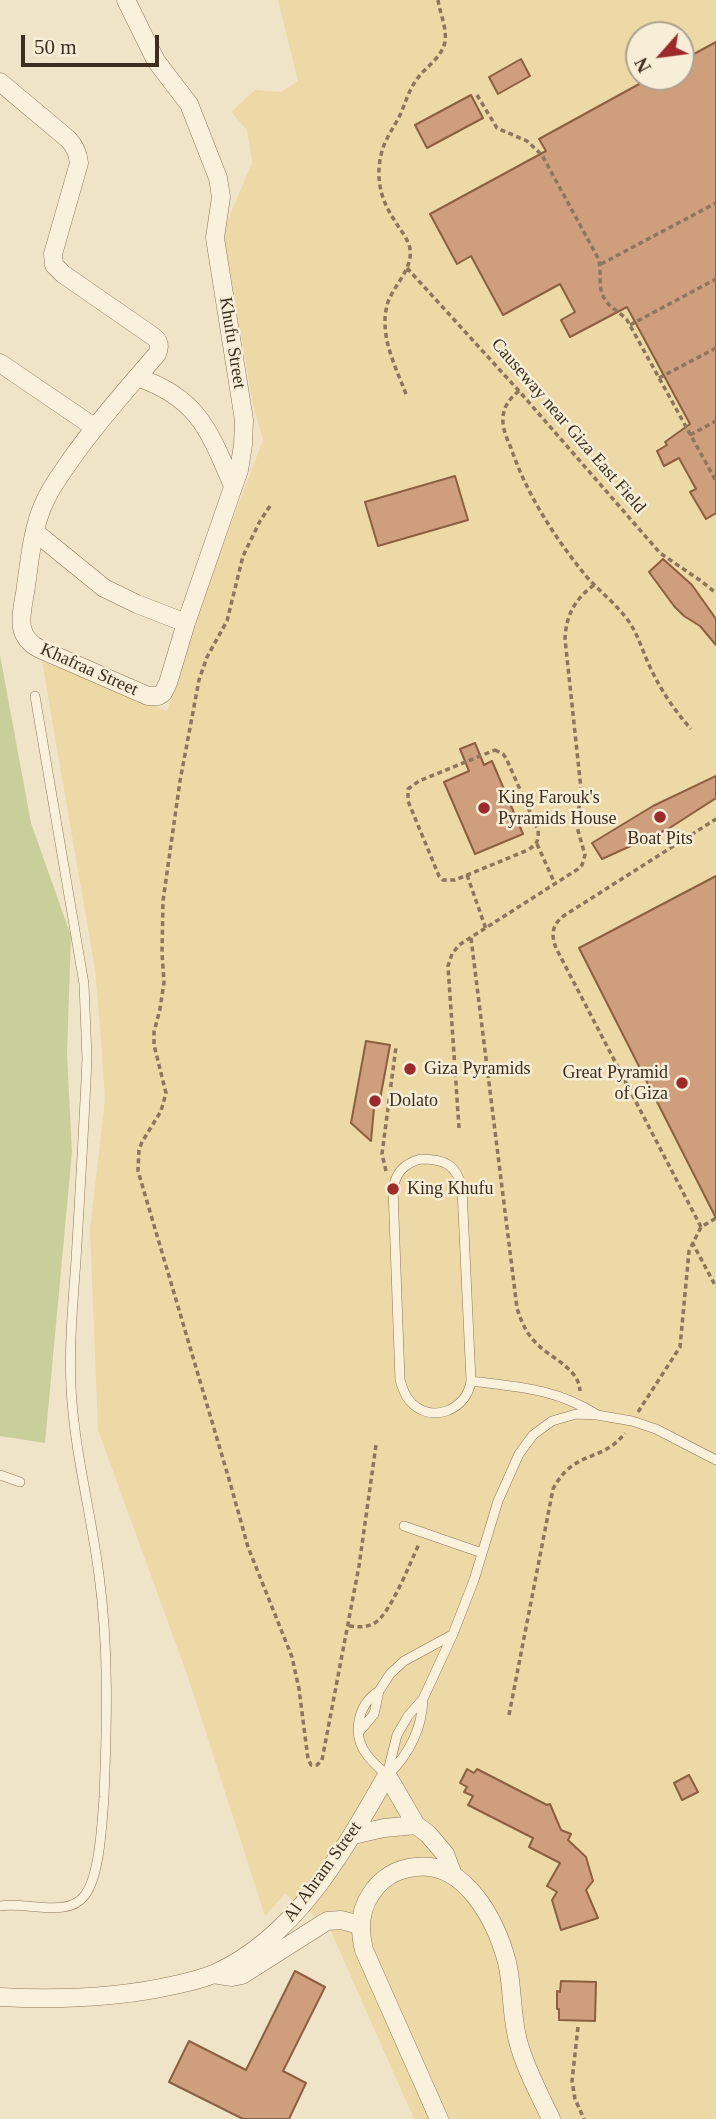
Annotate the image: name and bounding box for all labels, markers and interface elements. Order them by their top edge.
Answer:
scale bar [24,21,163,65]
north arrow [625,21,695,91]
text: 50 m [34,35,77,59]
text: N [630,54,655,76]
street label: Khufu Street [214,296,250,390]
street label: Causeway near Giza East Field [486,334,650,518]
street label: Khafraa Street [37,639,141,701]
place label: King Farouk's Pyramids House [498,787,616,830]
marker: King Farouk's Pyramids House [476,800,492,816]
marker: Boat Pits [652,809,668,825]
place label: Boat Pits [627,828,693,850]
place label: Giza Pyramids [424,1058,530,1080]
marker: Giza Pyramids [402,1061,418,1077]
place label: Great Pyramid of Giza [563,1062,668,1104]
marker: Great Pyramid of Giza [674,1075,690,1091]
place label: Dolato [389,1090,438,1112]
marker: Dolato [367,1093,383,1109]
place label: King Khufu [407,1178,493,1200]
marker: King Khufu [385,1181,401,1197]
street label: Al Ahram Street [279,1818,367,1926]

